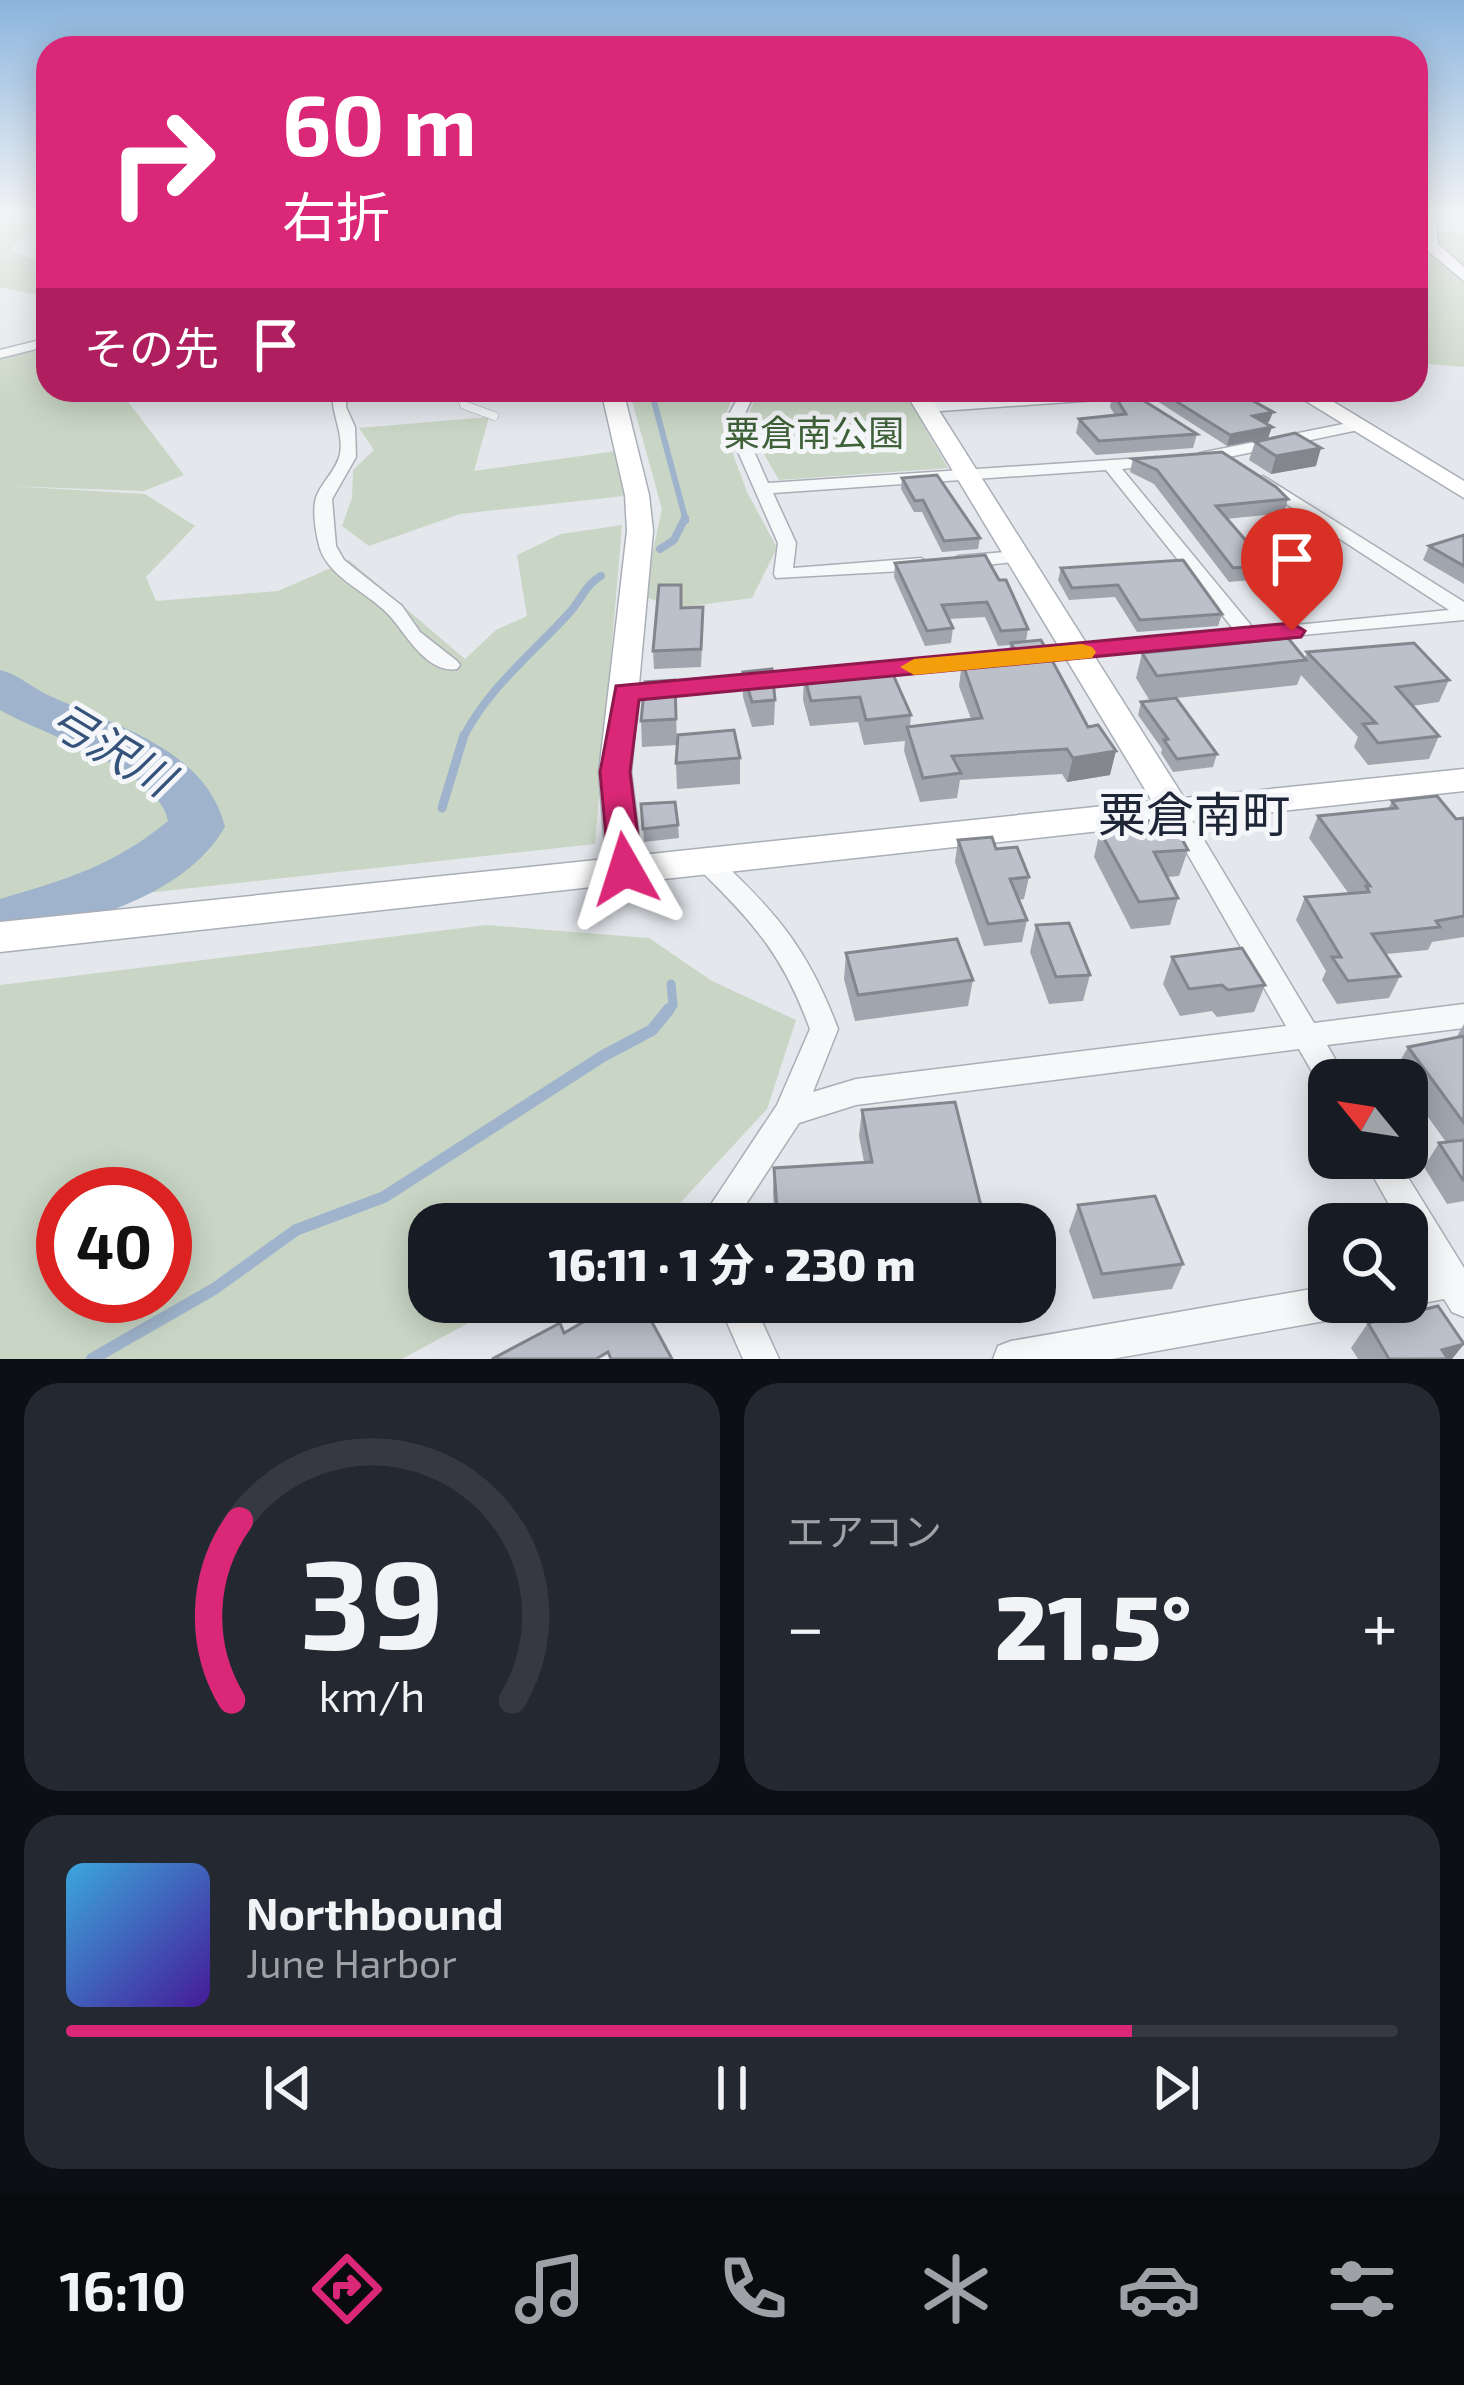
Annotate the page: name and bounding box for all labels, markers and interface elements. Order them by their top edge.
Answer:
text: 60 m [282,72,477,173]
icon: right [84,84,240,240]
text: 右折 [282,183,390,248]
icon: arrive [243,312,309,378]
text: その先 [84,320,219,374]
park label: 粟倉南公園 [724,410,904,453]
pin [1241,508,1343,631]
icon: arrive [1259,526,1325,592]
water label: 弓沢川 [40,689,187,807]
district label: 粟倉南町 [1098,784,1290,842]
position arrow [562,806,688,932]
north arrow [1308,1059,1428,1179]
map controls [1308,1059,1428,1323]
speed limit sign: 40 [36,1167,192,1323]
button: search [1308,1203,1428,1323]
text: 16:11 · 1 分 · 230 m [548,1236,916,1290]
text: エアコン [786,1507,942,1554]
text: 39 [300,1524,444,1674]
text: 21.5° [995,1570,1192,1678]
text: − [786,1585,825,1664]
text: + [1362,1585,1398,1664]
text: km/h [319,1669,425,1721]
text: Northbound [246,1885,504,1939]
text: June Harbor [246,1939,457,1986]
icon: previous [255,2055,321,2121]
icon: pause [699,2055,765,2121]
icon: next [1143,2055,1209,2121]
icon: directions [305,2247,389,2331]
icon: music [508,2247,592,2331]
icon: phone [711,2247,795,2331]
icon: climate [914,2247,998,2331]
icon: car [1117,2247,1201,2331]
icon: filters [1320,2247,1404,2331]
text: 16:10 [60,2257,186,2322]

